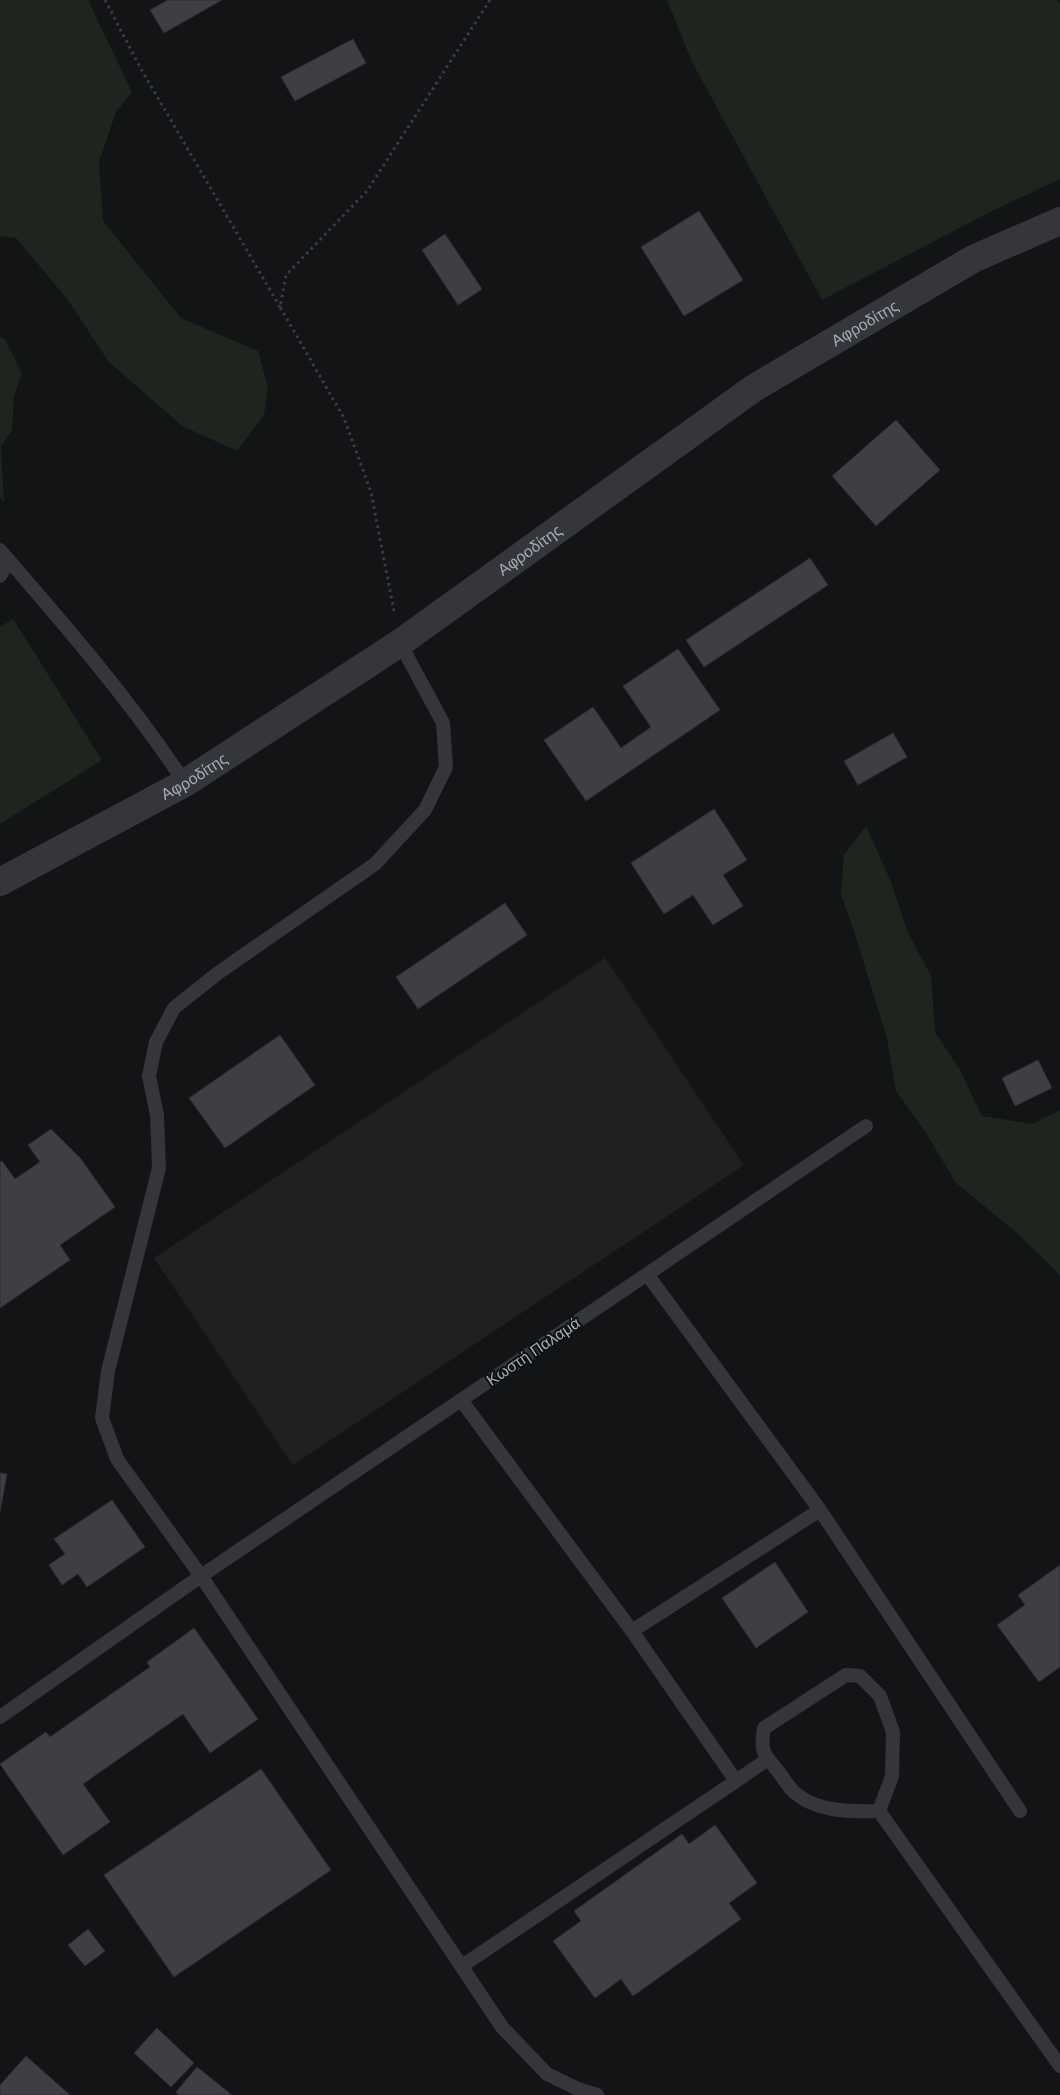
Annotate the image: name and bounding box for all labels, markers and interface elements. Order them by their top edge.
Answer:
street label: Αφροδίτης [828,297,901,350]
street label: Αφροδίτης [495,521,565,579]
street label: Αφροδίτης [158,750,231,803]
street label: Κωστή Παλαμά [483,1314,583,1389]

